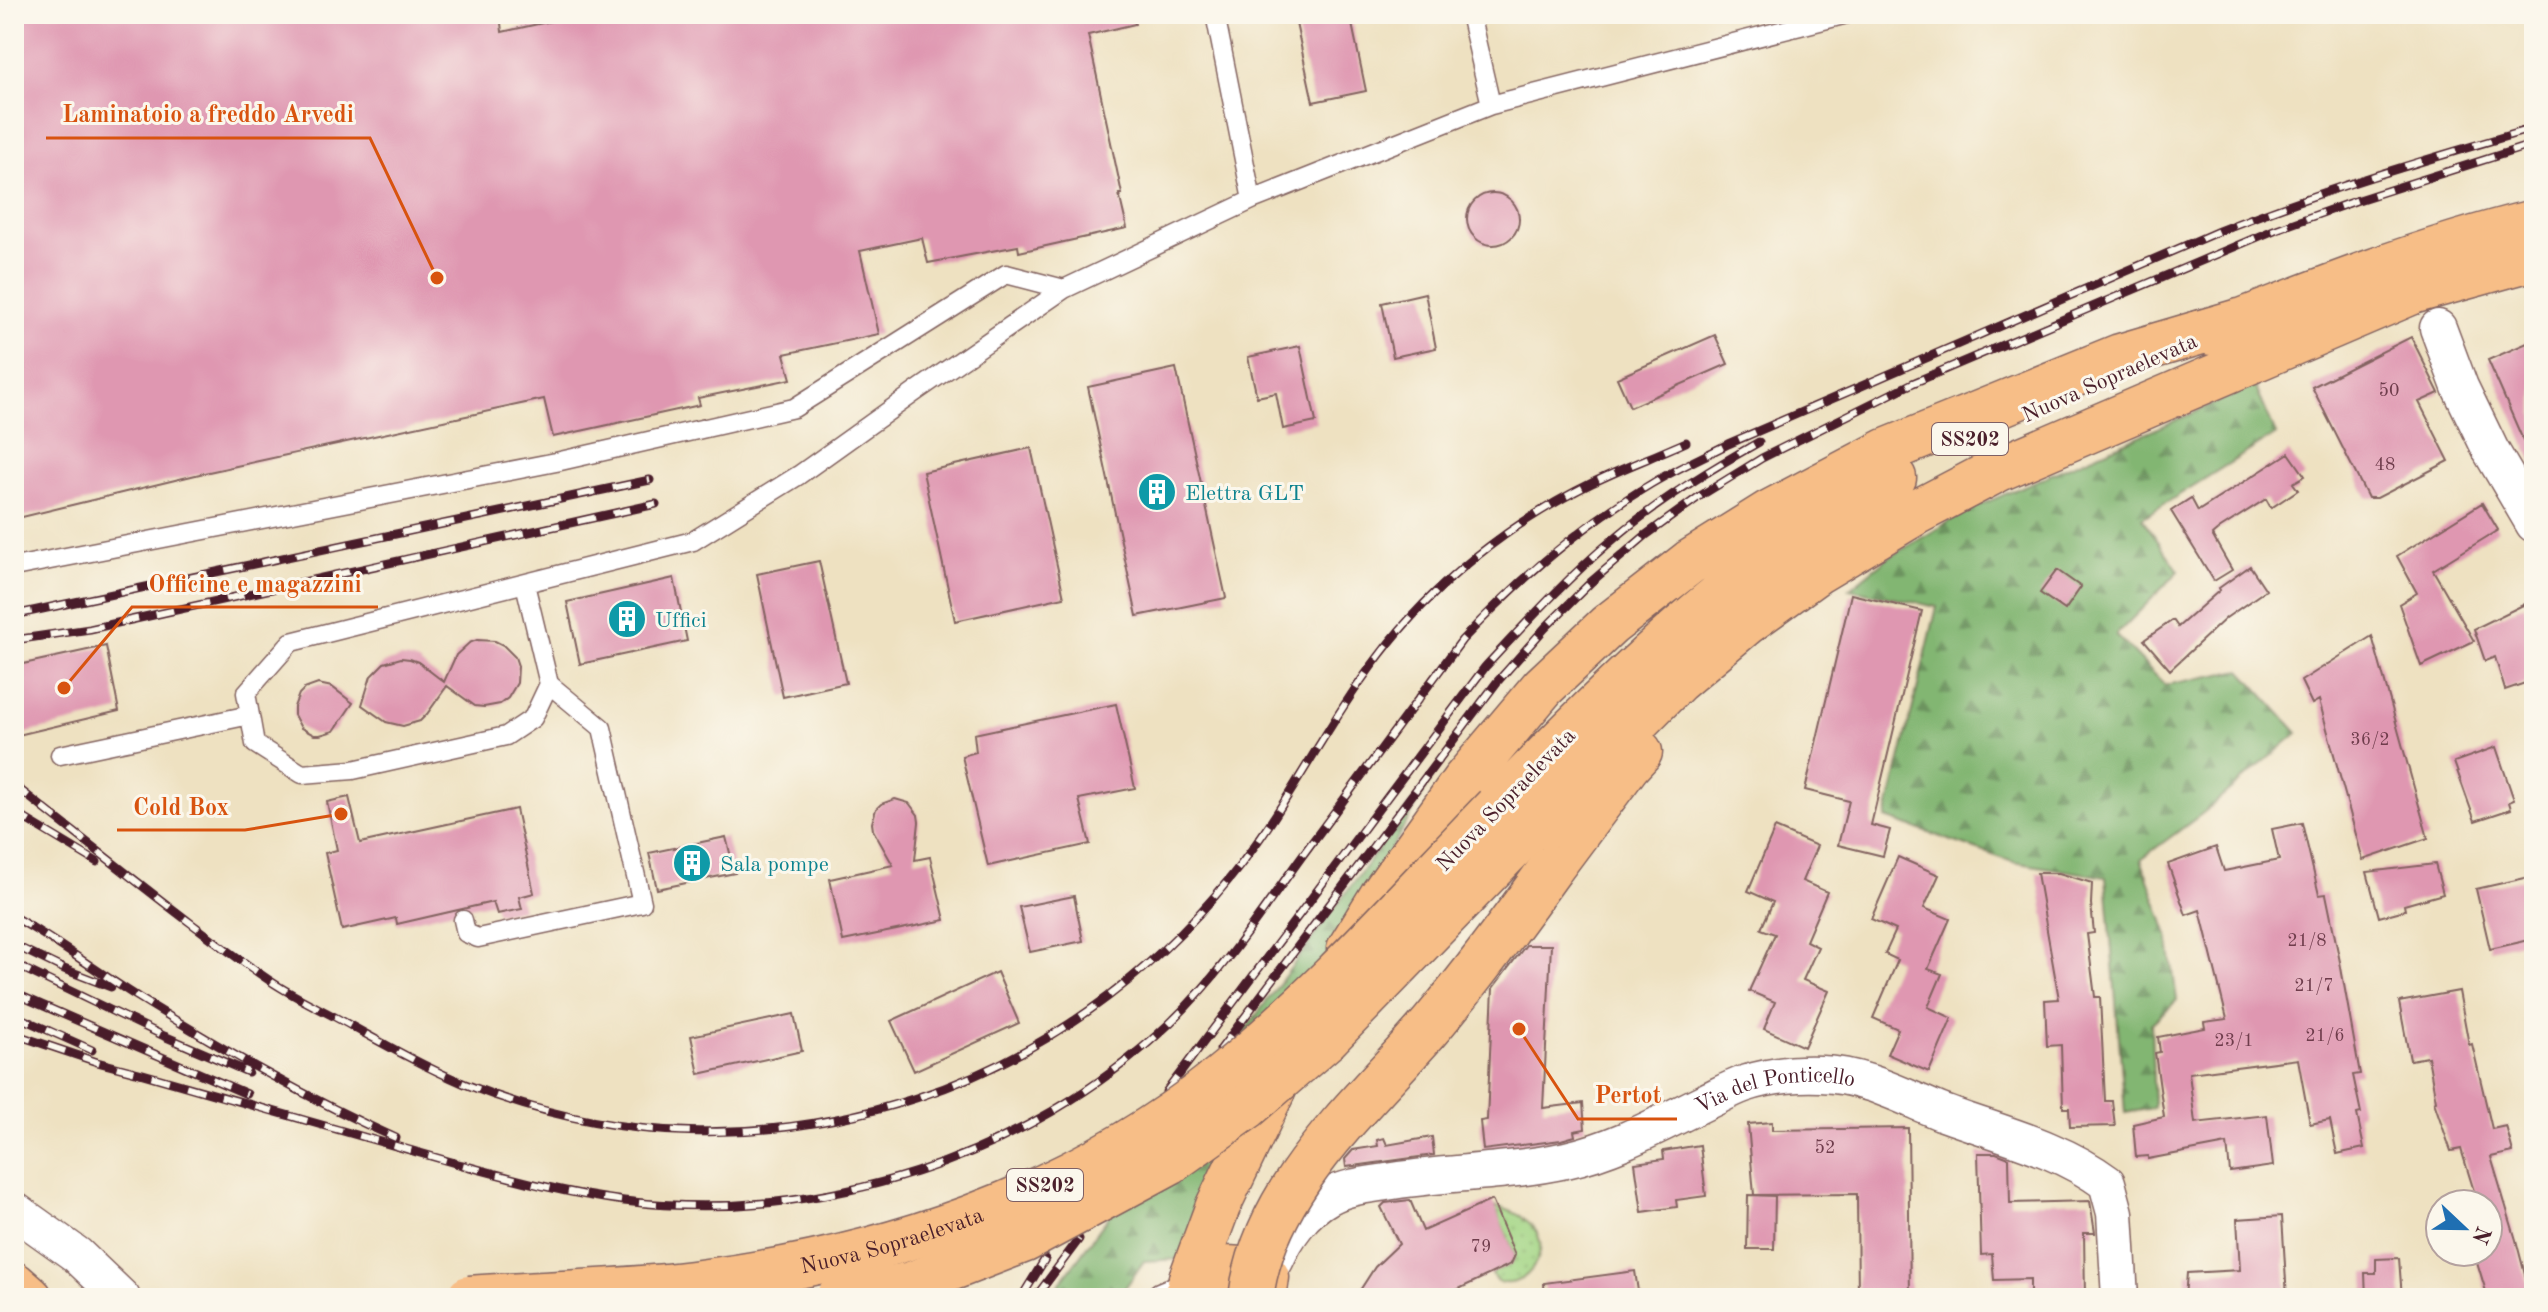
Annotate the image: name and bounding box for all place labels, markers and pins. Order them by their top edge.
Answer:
callout: Laminatoio a freddo Arvedi [46,90,370,138]
building icon: Elettra GLT [1136,471,1178,513]
place label: Elettra GLT [1185,483,1304,505]
callout: Officine e magazzini [132,559,378,607]
building icon: Uffici [606,598,648,640]
place label: Uffici [655,610,707,632]
callout: Cold Box [117,782,245,830]
building icon: Sala pompe [671,842,713,884]
place label: Sala pompe [720,854,829,876]
callout: Pertot [1578,1071,1677,1119]

